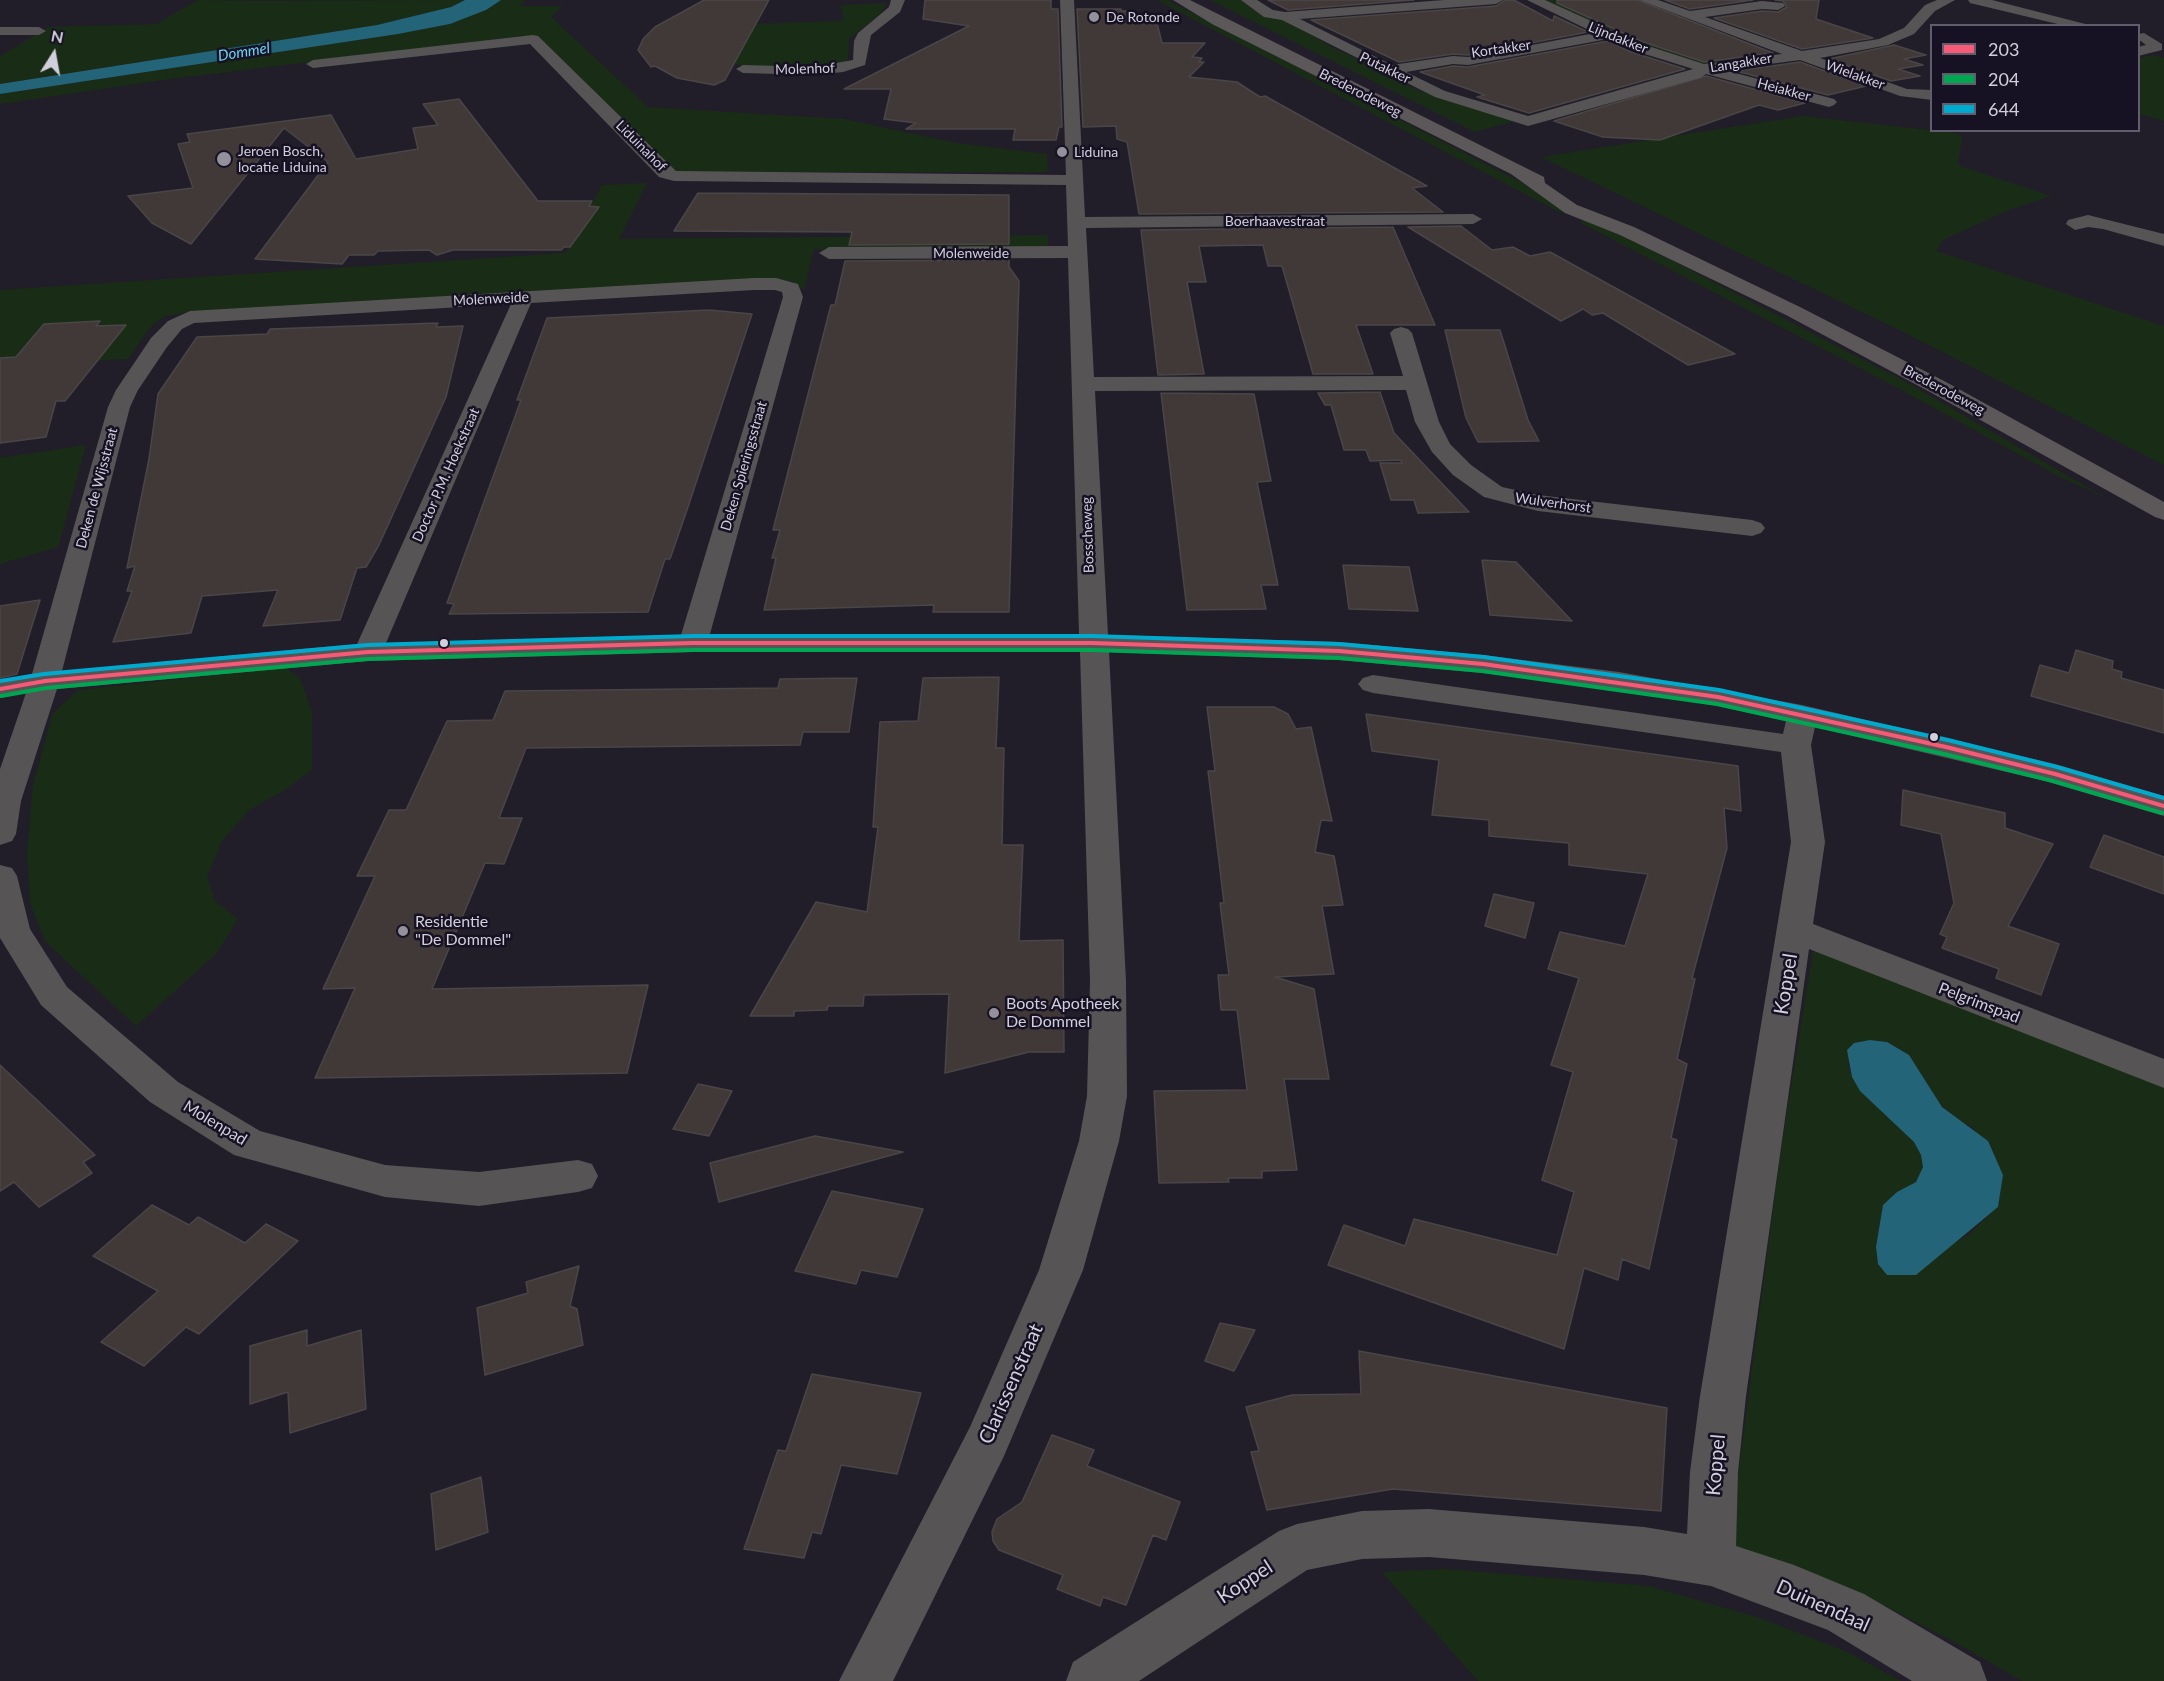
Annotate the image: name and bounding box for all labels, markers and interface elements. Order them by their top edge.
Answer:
place label: De Rotonde [1106,9,1180,25]
marker: De Rotonde [1087,10,1101,24]
street label: Lijndakker [1586,18,1650,58]
north arrow [24,24,84,84]
legend [1930,24,2140,132]
text: N [50,25,65,46]
street label: Kortakker [1470,37,1532,61]
text: 203 [1988,38,2019,60]
water label: Dommel [217,39,271,65]
street label: Putakker [1357,49,1413,87]
street label: Langakker [1709,50,1773,76]
street label: Wielakker [1823,57,1887,93]
street label: Molenhof [775,60,835,78]
street label: Brederodeweg [1316,65,1404,121]
text: 204 [1988,68,2019,90]
street label: Heiakker [1756,75,1812,105]
text: 644 [1988,98,2019,120]
street label: Liduinahof [612,117,670,175]
place label: Jeroen Bosch, locatie Liduina [238,143,327,176]
place label: Liduina [1074,144,1118,160]
marker: Liduina [1055,145,1069,159]
marker: Jeroen Bosch, locatie Liduina [215,150,233,168]
street label: Boerhaavestraat [1225,213,1325,229]
street label: Molenweide [933,245,1009,261]
street label: Molenweide [453,289,529,309]
street label: Brederodeweg [1900,362,1988,418]
street label: Deken Spieringsstraat [717,399,771,533]
street label: Doctor P.M. Hoekstraat [409,405,483,545]
street label: Deken de Wijsstraat [73,426,121,550]
street label: Wulverhorst [1514,489,1592,517]
street label: Bosscheweg [1078,497,1098,573]
unlabelled marker [438,637,450,649]
unlabelled marker [1928,731,1940,743]
place label: Residentie "De Dommel" [415,912,511,950]
marker: Residentie "De Dommel" [396,924,410,938]
street label: Koppel [1769,952,1803,1016]
street label: Pelgrimspad [1936,979,2022,1027]
place label: Boots Apotheek De Dommel [1006,994,1119,1032]
marker: Boots Apotheek De Dommel [987,1006,1001,1020]
street label: Molenpad [180,1097,250,1149]
street label: Clarissenstraat [974,1320,1048,1448]
street label: Koppel [1701,1433,1731,1497]
street label: Koppel [1213,1555,1277,1609]
street label: Duinendaal [1773,1575,1873,1637]

